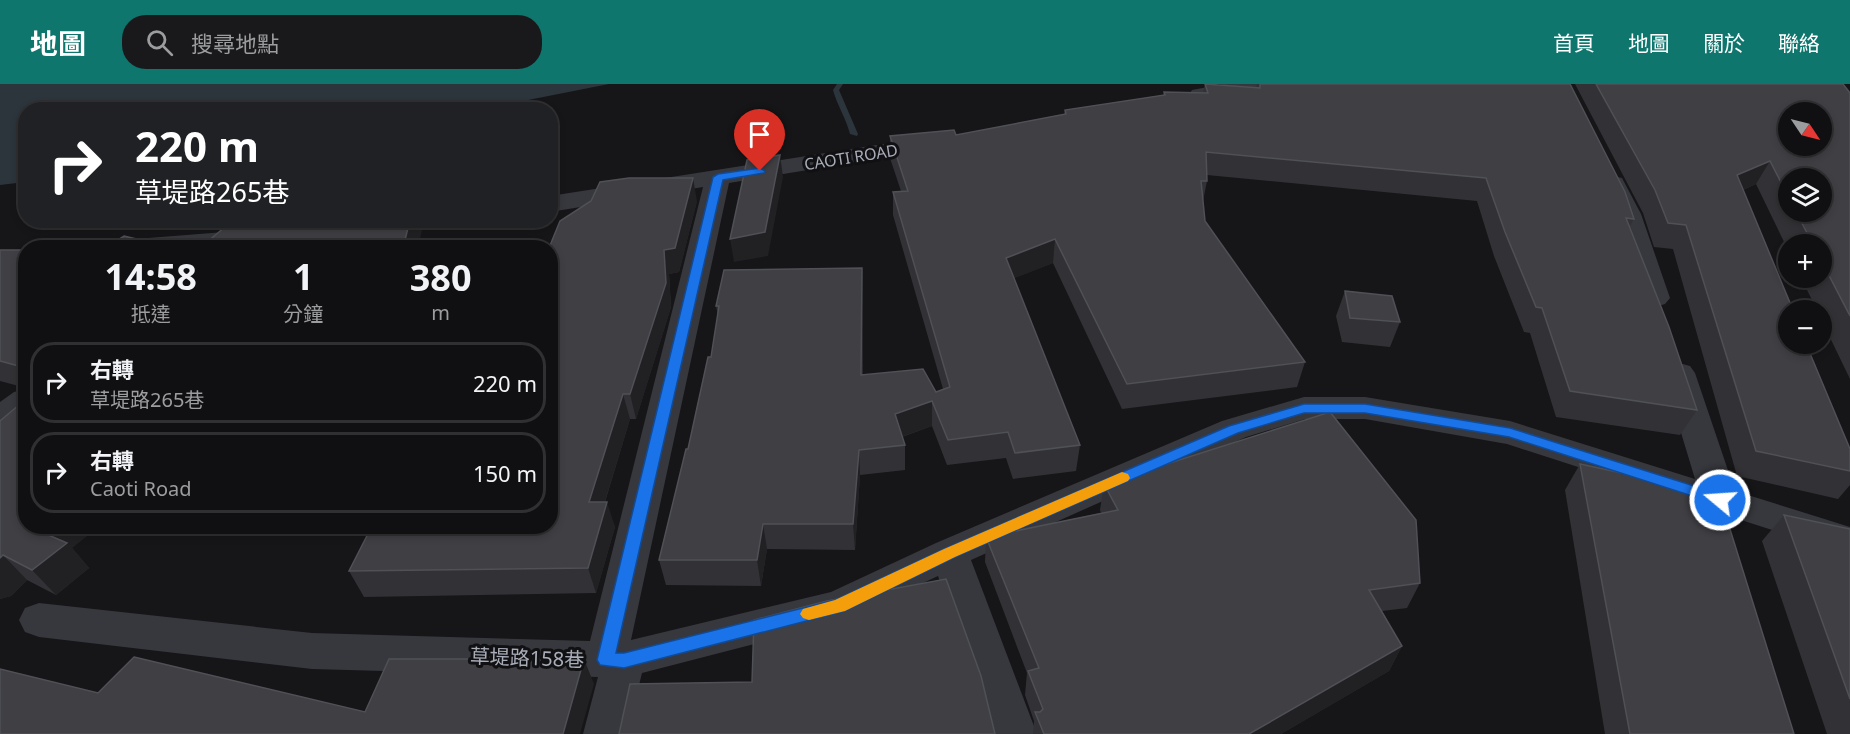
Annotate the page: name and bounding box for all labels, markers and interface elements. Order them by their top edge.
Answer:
search box [122,15,542,69]
text: 地圖 [30,24,86,62]
icon: search [143,26,176,59]
text: 搜尋地點 [191,28,279,58]
text: 首頁 [1553,29,1595,57]
text: 地圖 [1628,29,1670,57]
text: 關於 [1703,29,1745,57]
text: 聯絡 [1778,29,1820,57]
north arrow [1778,102,1832,156]
map controls [1778,102,1832,354]
pin [734,109,785,171]
text: 220 m [135,117,259,174]
icon: arrive [743,118,776,151]
icon: right [36,126,114,204]
street label: CAOTI ROAD [803,139,899,175]
button: layers [1778,168,1832,222]
text: 草堤路265巷 [135,173,289,210]
button: + [1778,234,1832,288]
text: 14:58 [104,252,197,301]
text: 1 [293,252,314,301]
text: 380 [410,253,472,302]
text: m [431,299,450,326]
text: 抵達 [131,300,171,327]
text: 分鐘 [283,300,323,327]
button: − [1778,300,1832,354]
text: 右轉 [90,354,134,384]
icon: right [39,366,72,399]
text: 220 m [473,368,537,398]
text: 草堤路265巷 [90,386,204,413]
text: 右轉 [90,445,134,475]
icon: right [39,456,72,489]
text: 150 m [473,458,537,488]
position arrow [1688,468,1752,532]
text: Caoti Road [90,475,192,502]
street label: 草堤路158巷 [469,642,585,673]

